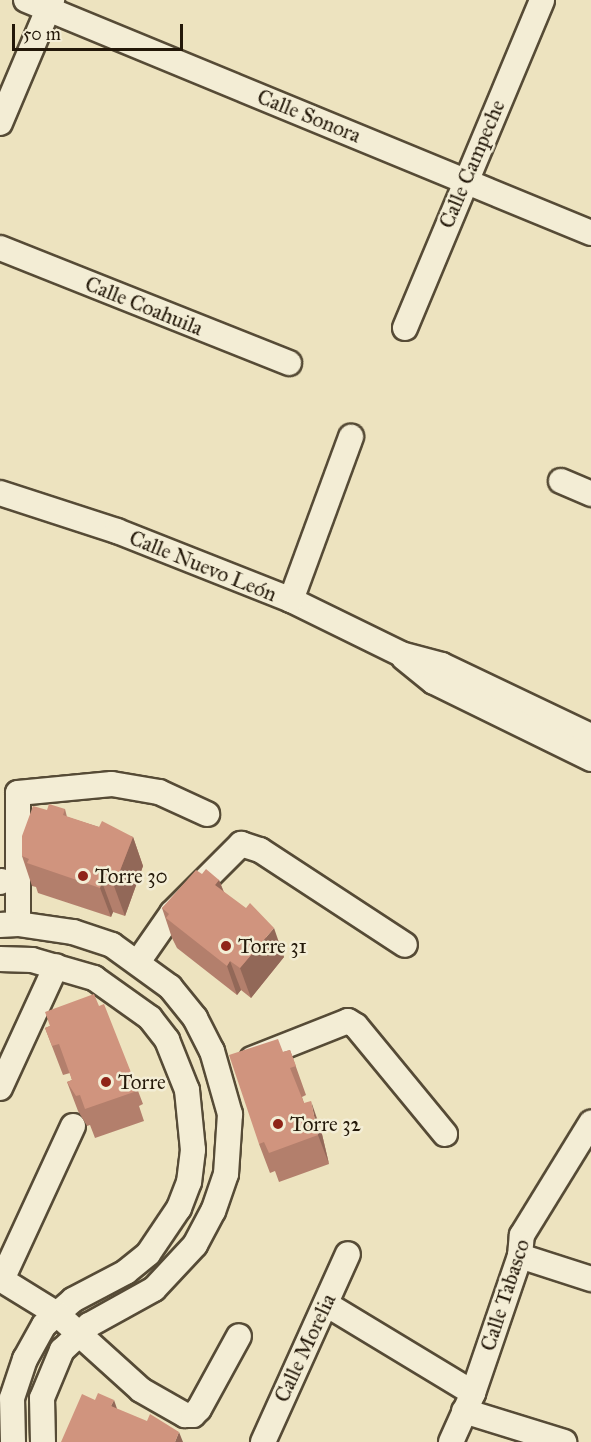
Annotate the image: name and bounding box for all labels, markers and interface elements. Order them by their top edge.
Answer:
scale bar [15,12,186,50]
text: 50 m [23,23,61,45]
street label: Calle Sonora [254,84,364,148]
street label: Calle Campeche [434,96,510,232]
street label: Calle Coahuila [81,271,207,341]
street label: Calle Nuevo León [126,525,280,607]
place label: Torre 30 [95,863,168,889]
marker: Torre 30 [76,869,90,883]
place label: Torre 31 [238,933,307,959]
marker: Torre 31 [219,939,233,953]
place label: Torre [118,1069,166,1095]
marker: Torre [99,1075,113,1089]
place label: Torre 32 [290,1111,361,1137]
marker: Torre 32 [271,1117,285,1131]
street label: Calle Tabasco [475,1236,535,1354]
street label: Calle Morelia [269,1290,341,1406]

